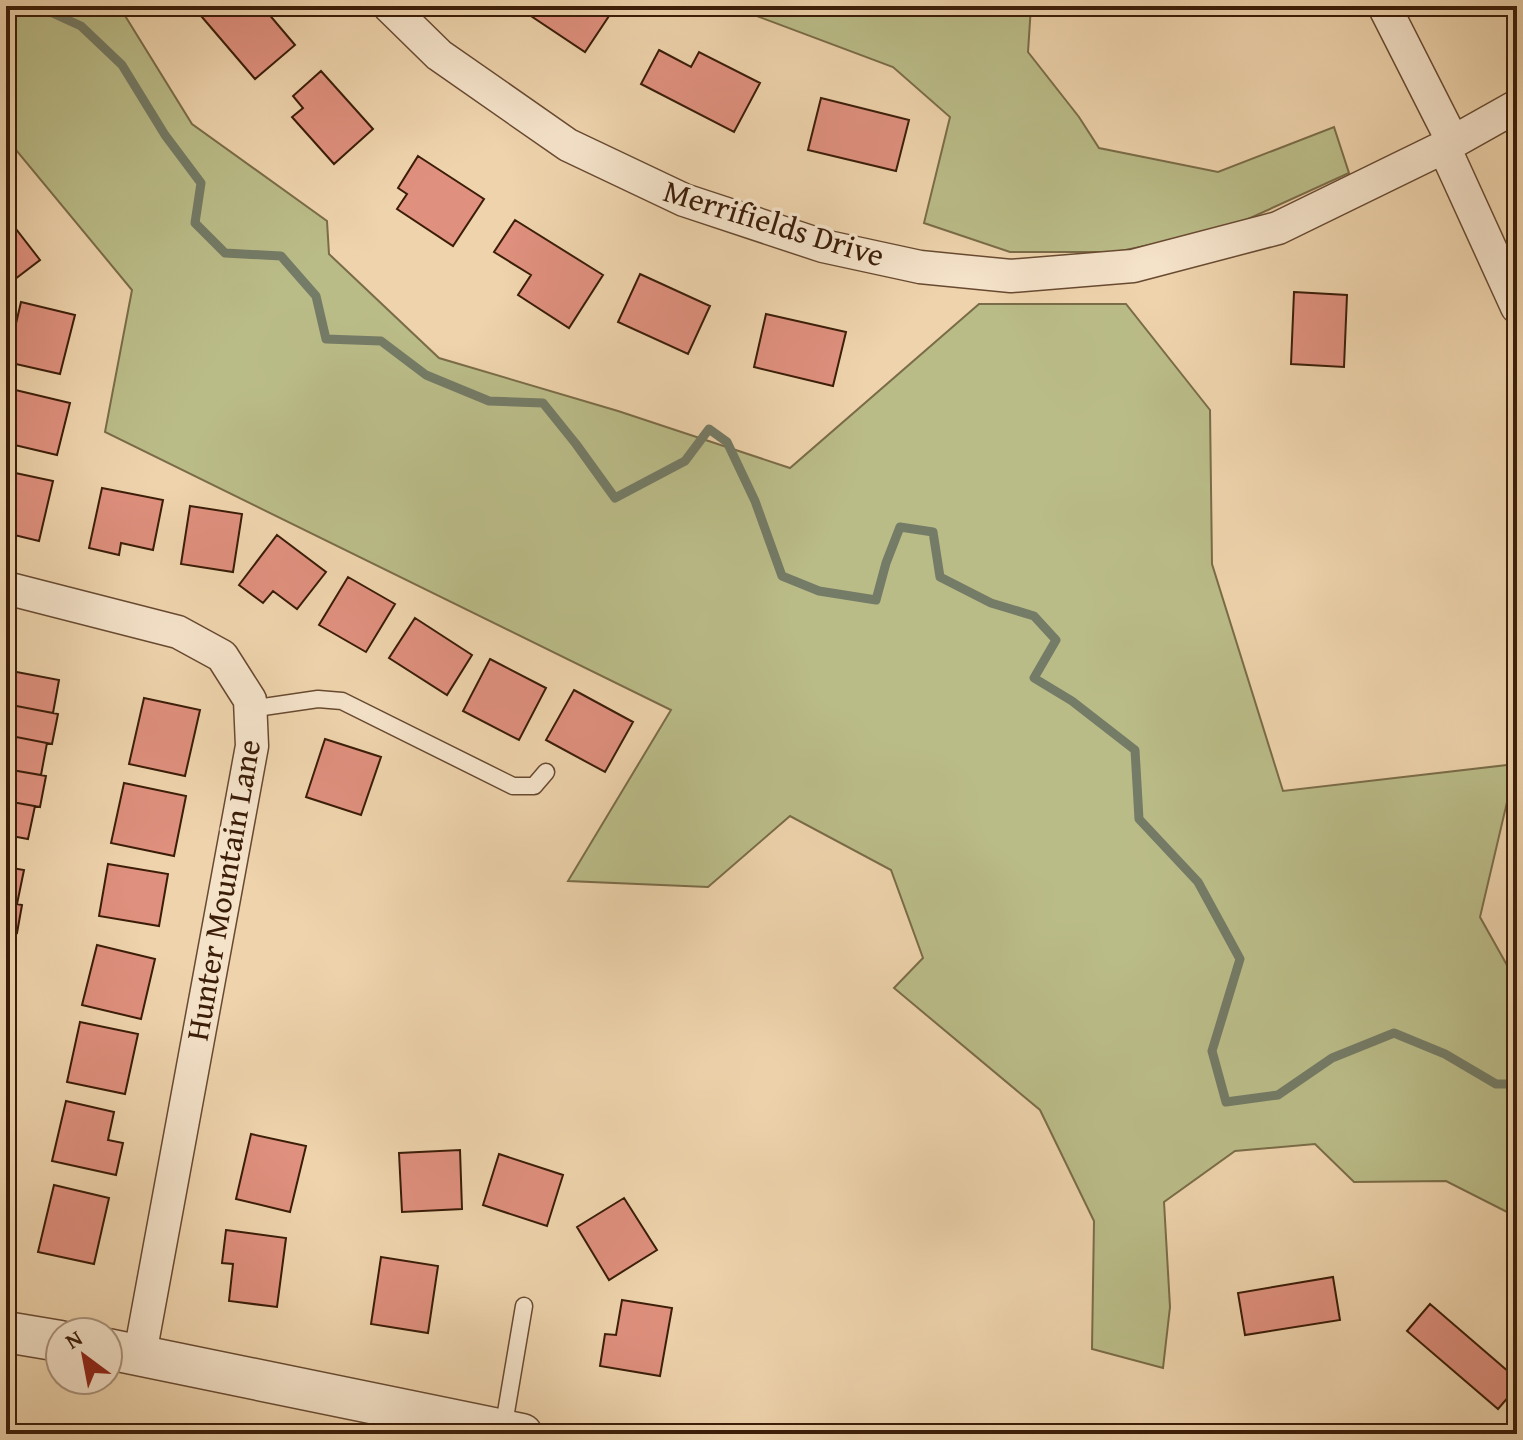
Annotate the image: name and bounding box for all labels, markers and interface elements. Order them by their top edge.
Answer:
street label: Merrifields Drive [658,167,890,278]
street label: Hunter Mountain Lane [173,736,272,1044]
north arrow [44,1316,124,1396]
text: N [59,1321,88,1357]

